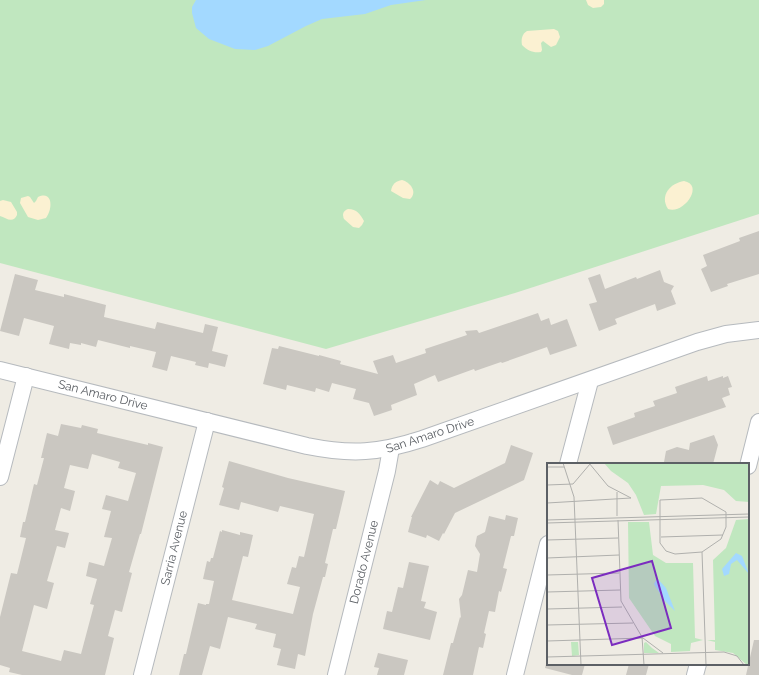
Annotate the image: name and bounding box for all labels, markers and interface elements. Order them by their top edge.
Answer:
street label: San Amaro Drive [57,377,149,413]
street label: San Amaro Drive [384,414,476,456]
inset map [547,463,749,665]
street label: Sarria Avenue [158,509,190,587]
street label: Dorado Avenue [347,519,381,605]

